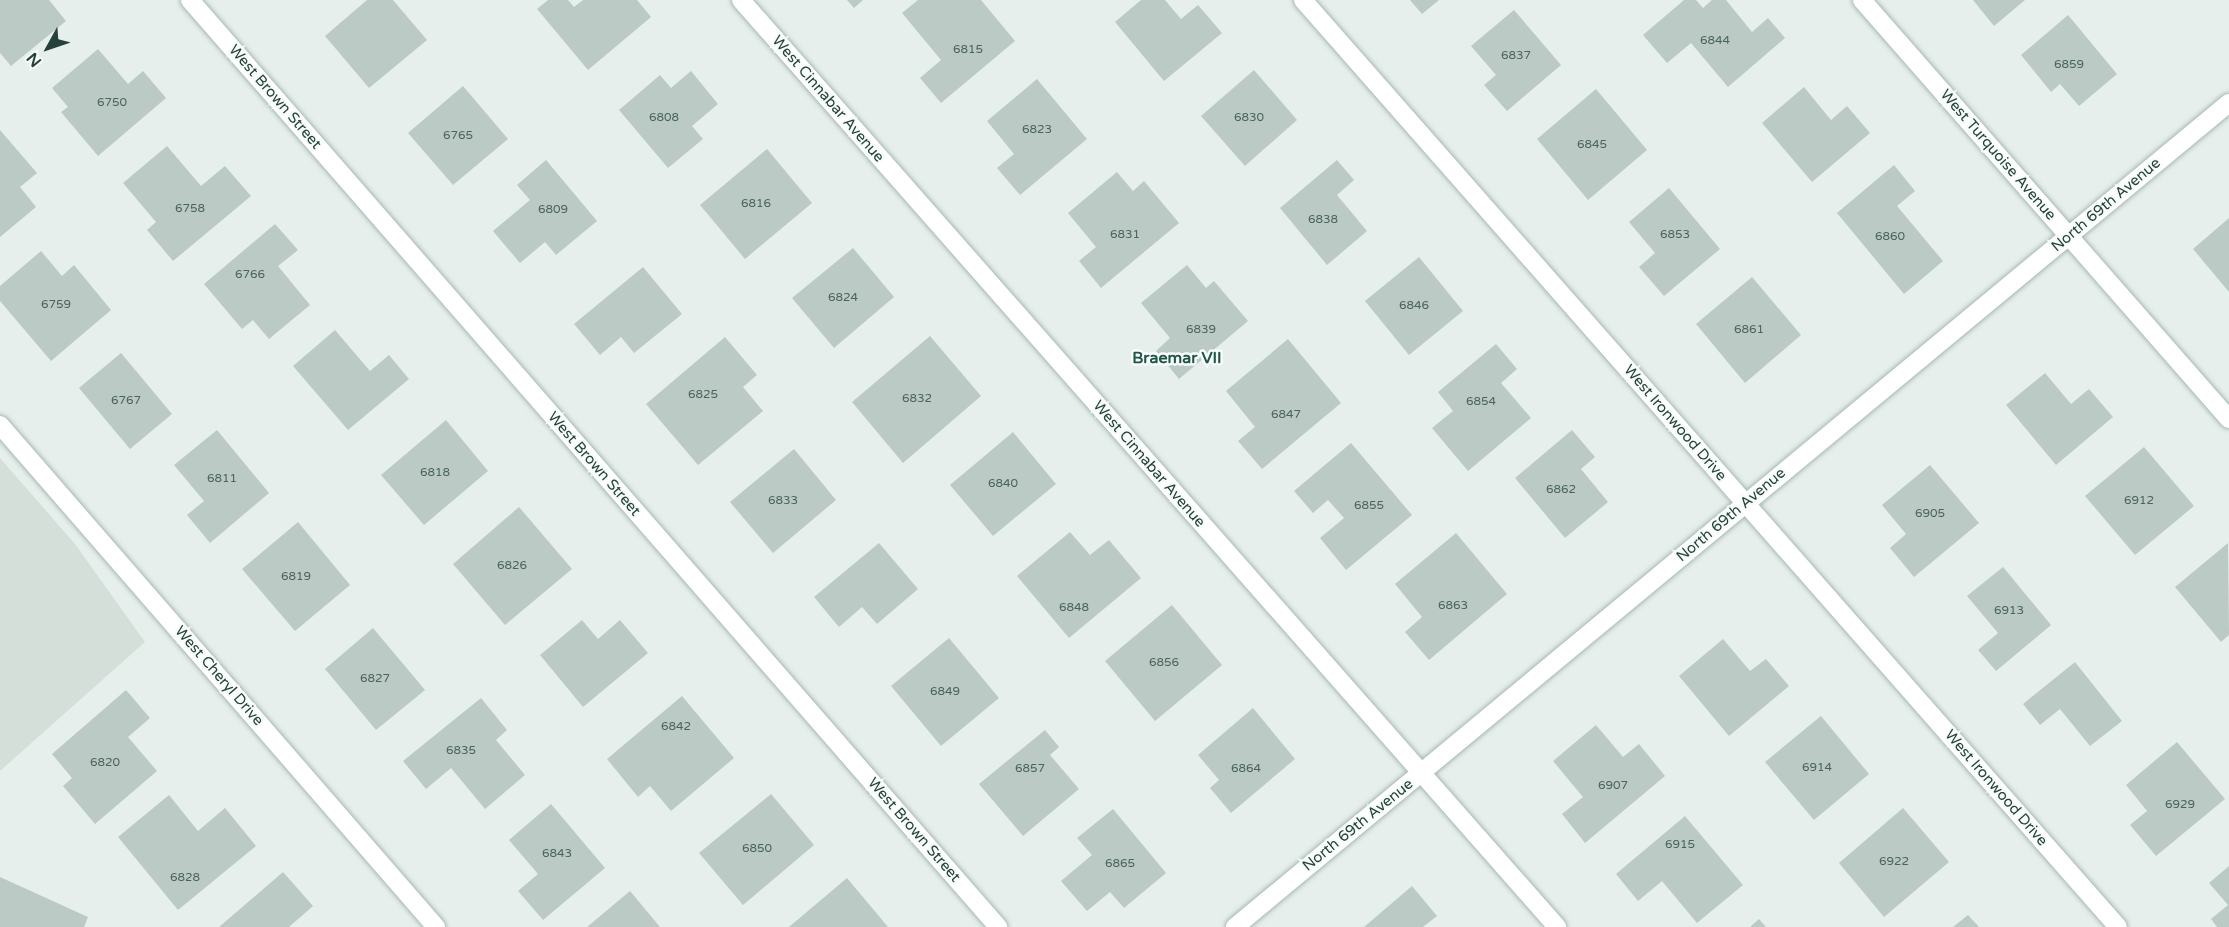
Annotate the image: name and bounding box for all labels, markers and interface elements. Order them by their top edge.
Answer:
north arrow [18,18,78,78]
street label: West Cinnabar Avenue [768,32,888,166]
house number: 6844 [1700,34,1730,48]
street label: West Brown Street [225,41,325,153]
house number: 6815 [953,43,983,57]
text: N [22,48,46,71]
house number: 6837 [1501,49,1531,63]
house number: 6859 [2054,58,2084,72]
street label: West Turquoise Avenue [1936,86,2060,224]
house number: 6750 [97,96,127,110]
house number: 6808 [649,111,679,125]
house number: 6830 [1234,111,1264,125]
house number: 6823 [1022,123,1052,137]
house number: 6765 [443,129,473,143]
house number: 6845 [1577,138,1607,152]
street label: North 69th Avenue [2048,154,2164,256]
house number: 6816 [741,197,771,211]
house number: 6758 [175,202,205,216]
house number: 6809 [538,203,568,217]
house number: 6838 [1308,213,1338,227]
house number: 6831 [1110,228,1140,242]
house number: 6853 [1660,228,1690,242]
house number: 6860 [1875,230,1905,244]
house number: 6766 [235,268,265,282]
house number: 6824 [828,291,858,305]
house number: 6759 [41,298,71,312]
house number: 6846 [1399,299,1429,313]
house number: 6839 [1186,323,1216,337]
house number: 6861 [1734,323,1764,337]
district label: Braemar VII [1132,348,1222,368]
street label: West Ironwood Drive [1620,361,1730,485]
house number: 6825 [688,388,718,402]
house number: 6832 [902,392,932,406]
house number: 6767 [111,394,141,408]
house number: 6854 [1466,395,1496,409]
street label: West Cinnabar Avenue [1089,397,1209,531]
street label: West Brown Street [544,408,644,520]
house number: 6847 [1271,408,1301,422]
street label: North 69th Avenue [1673,464,1789,566]
house number: 6818 [420,466,450,480]
house number: 6811 [207,472,237,486]
house number: 6840 [988,477,1018,491]
house number: 6862 [1546,483,1576,497]
house number: 6833 [768,494,798,508]
house number: 6912 [2124,494,2154,508]
house number: 6855 [1354,499,1384,513]
house number: 6905 [1915,507,1945,521]
house number: 6826 [497,559,527,573]
house number: 6819 [281,570,311,584]
house number: 6863 [1438,599,1468,613]
house number: 6848 [1059,601,1089,615]
house number: 6913 [1994,604,2024,618]
street label: West Cheryl Drive [171,622,267,730]
house number: 6856 [1149,656,1179,670]
house number: 6827 [360,672,390,686]
house number: 6849 [930,685,960,699]
house number: 6842 [661,720,691,734]
street label: West Ironwood Drive [1941,726,2051,850]
house number: 6835 [446,744,476,758]
house number: 6820 [90,756,120,770]
house number: 6914 [1802,761,1832,775]
house number: 6857 [1015,762,1045,776]
house number: 6864 [1231,762,1261,776]
street label: West Brown Street [864,774,964,886]
street label: North 69th Avenue [1299,775,1417,875]
house number: 6907 [1598,779,1628,793]
house number: 6929 [2165,798,2195,812]
house number: 6915 [1665,838,1695,852]
house number: 6850 [742,842,772,856]
house number: 6843 [542,847,572,861]
house number: 6922 [1879,855,1909,869]
house number: 6865 [1105,857,1135,871]
house number: 6828 [170,871,200,885]

